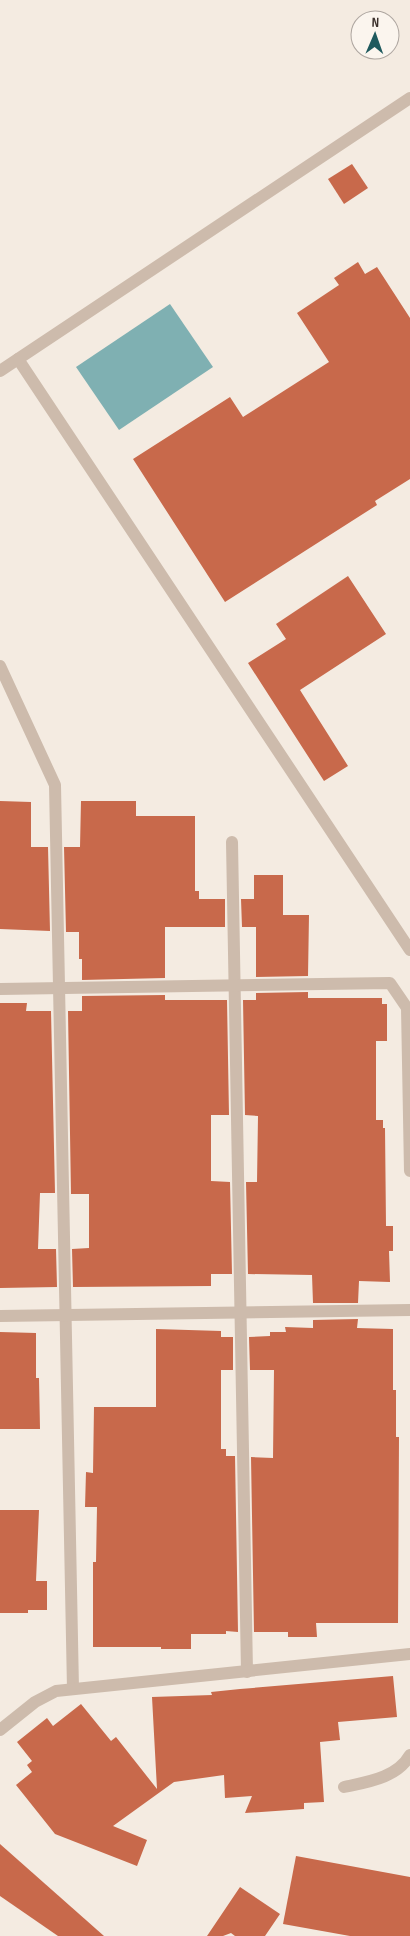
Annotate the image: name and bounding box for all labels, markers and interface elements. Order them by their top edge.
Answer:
north arrow [350,10,400,60]
text: N [371,14,379,31]

